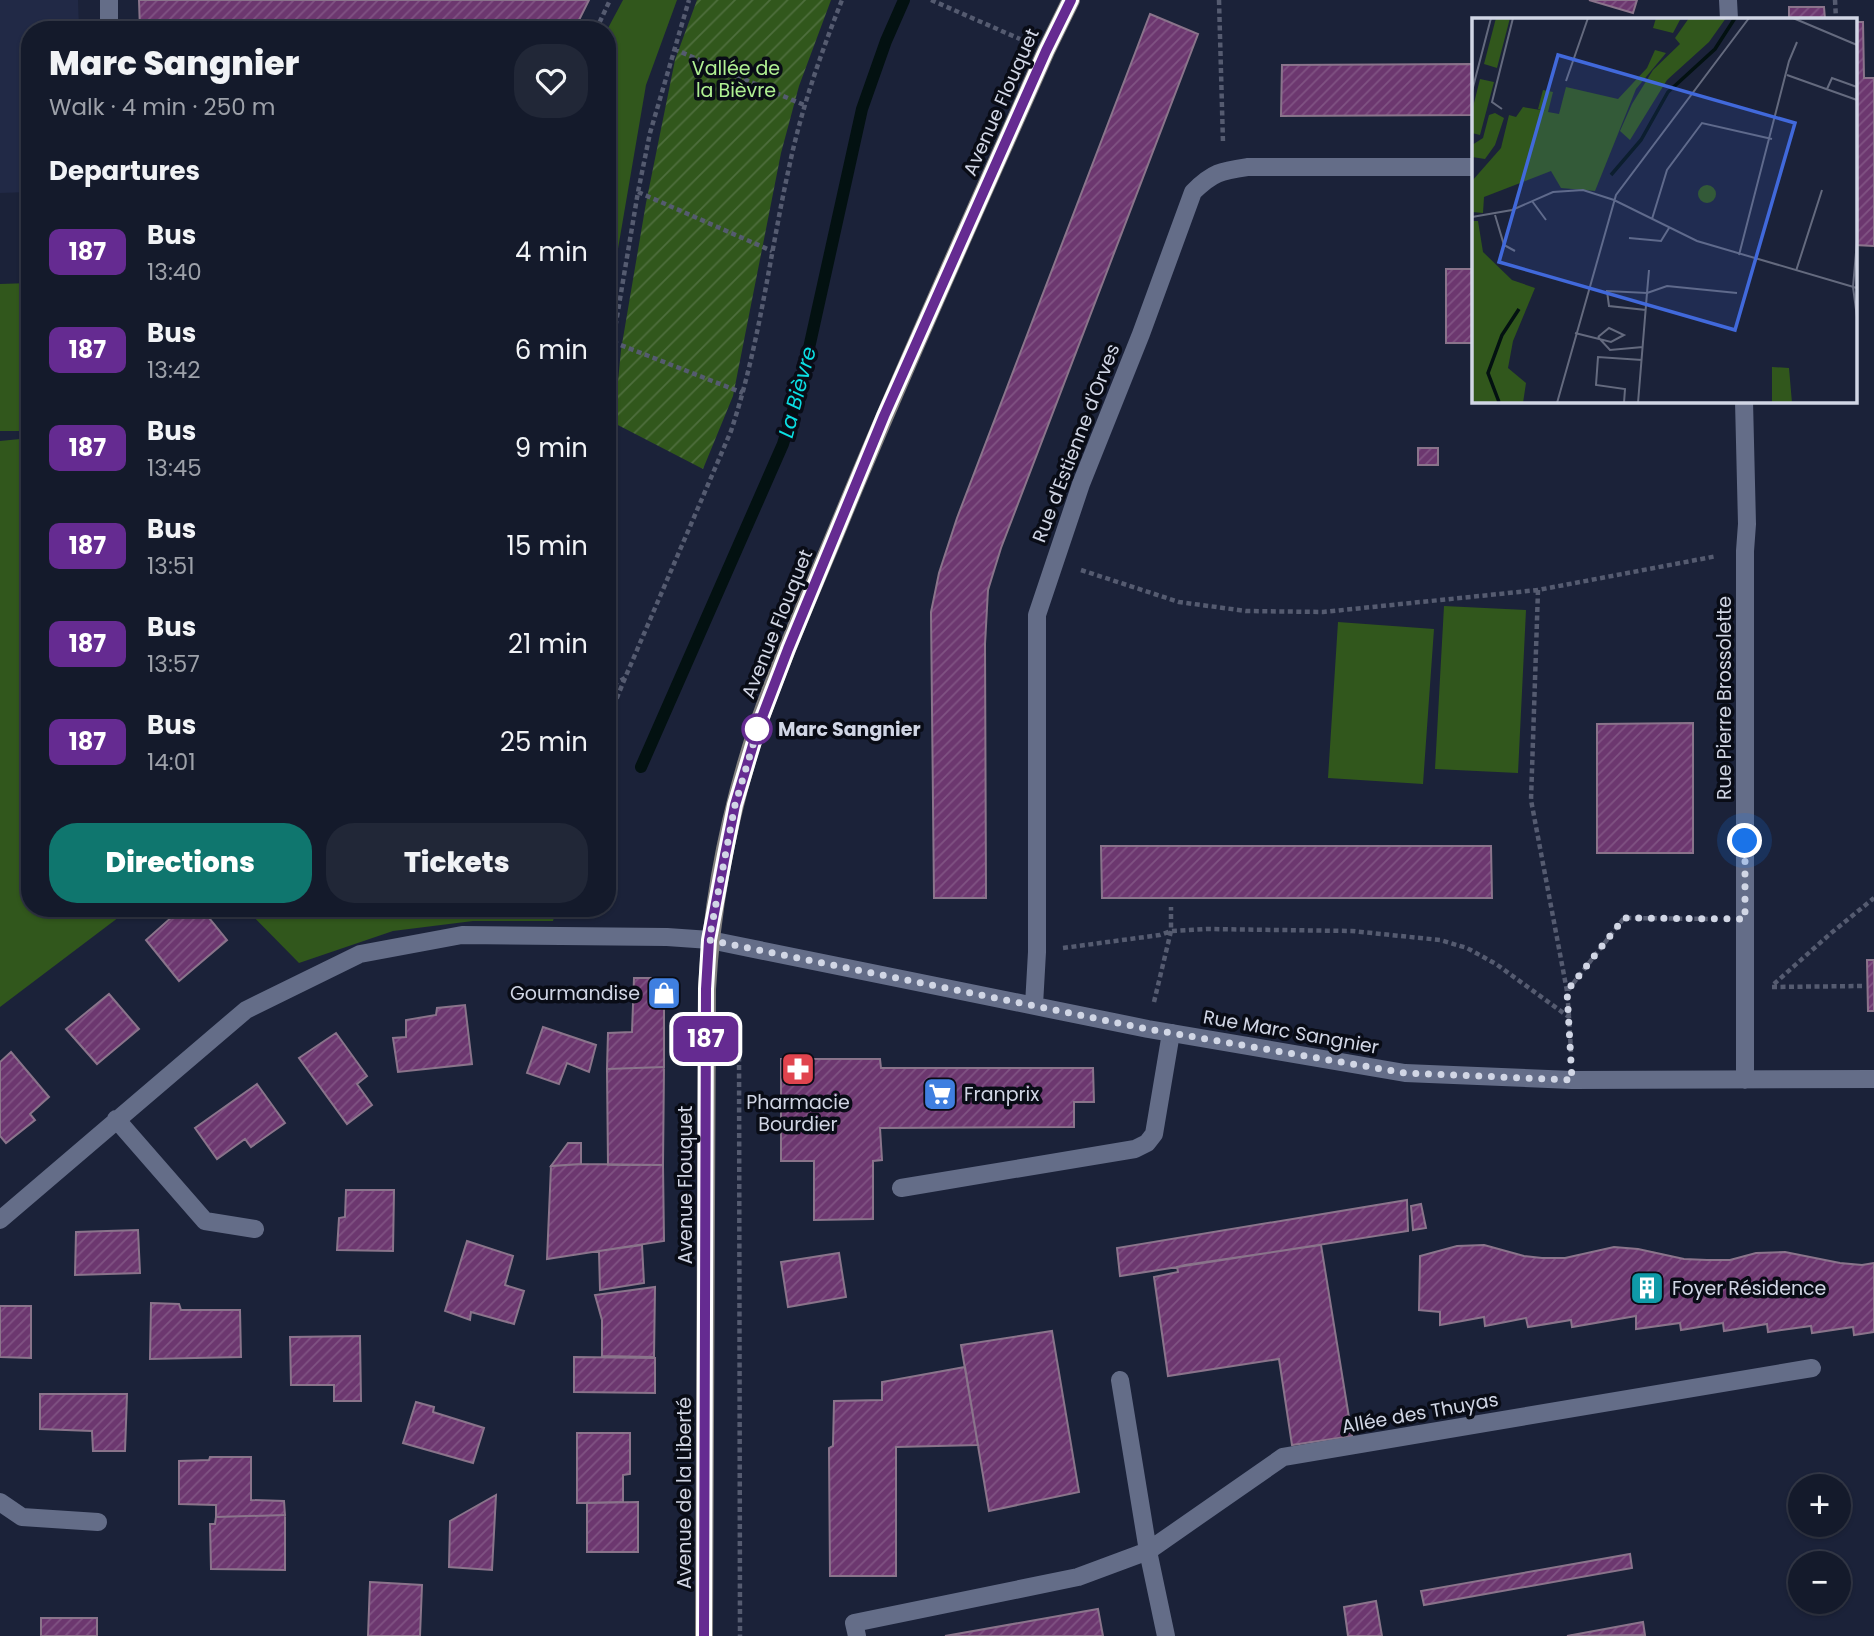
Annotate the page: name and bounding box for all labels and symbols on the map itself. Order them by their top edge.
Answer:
inset map [1472,18,1856,402]
street label: Avenue Flouquet [956,24,1046,180]
park label: Vallée de la Bièvre [692,55,780,104]
street label: Rue d'Estienne d'Orves [1026,340,1126,546]
water label: La Bièvre [771,343,823,441]
street label: Avenue Flouquet [735,545,819,703]
street label: Rue Pierre Brossolette [1711,596,1738,800]
marker: Marc Sangnier [742,714,772,744]
place label: Marc Sangnier [778,716,921,743]
your location [1727,823,1762,858]
shop icon: Gourmandise [645,974,683,1012]
place label: Gourmandise [510,980,640,1007]
street label: Rue Marc Sangnier [1201,1003,1381,1061]
line badge: 187 [666,1016,746,1062]
pharmacy icon: Pharmacie Bourdier [779,1050,817,1088]
supermarket icon: Franprix [921,1075,959,1113]
place label: Franprix [964,1081,1039,1108]
place label: Pharmacie Bourdier [746,1089,850,1138]
street label: Avenue Flouquet [672,1106,699,1264]
building icon: Foyer Résidence [1628,1269,1666,1307]
place label: Foyer Résidence [1672,1275,1826,1302]
street label: Allée des Thuyas [1340,1386,1500,1440]
street label: Avenue de la Liberté [671,1397,698,1589]

